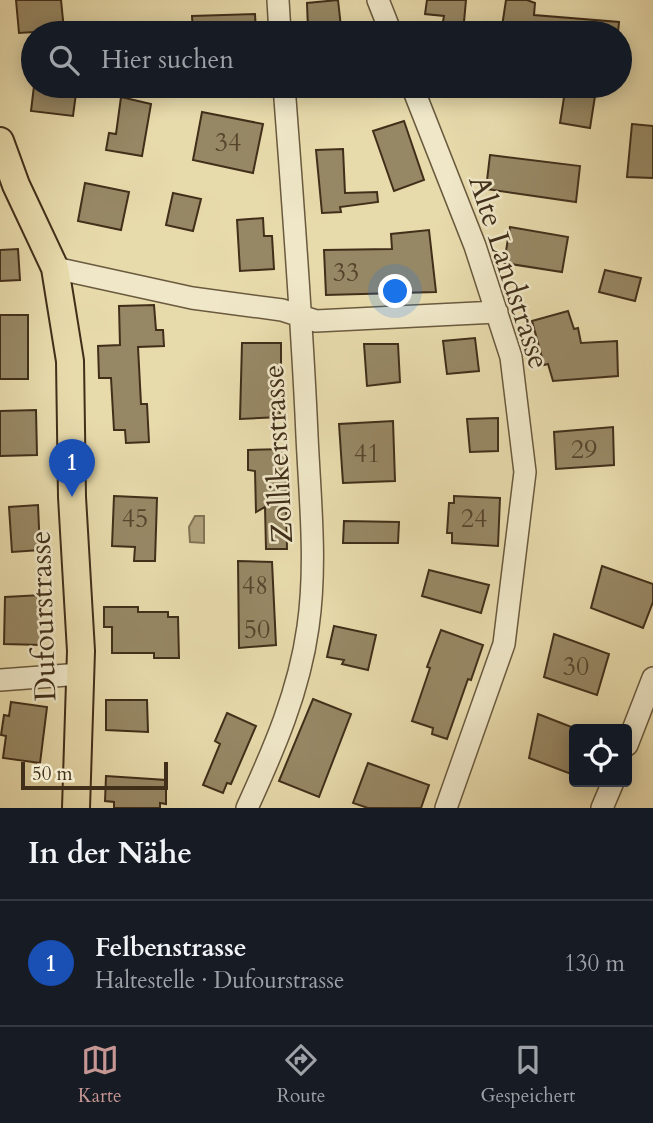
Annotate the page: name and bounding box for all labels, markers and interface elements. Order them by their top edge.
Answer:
search box [21,21,632,98]
icon: search [45,41,83,79]
text: Hier suchen [101,42,234,77]
house number: 34 [215,125,241,160]
street label: Alte Landstrasse [458,170,560,374]
house number: 33 [333,255,359,290]
your location [378,274,412,308]
street label: Zollikerstrasse [253,364,303,544]
house number: 29 [571,432,597,467]
house number: 41 [354,436,380,471]
pin: 1 [49,439,95,497]
house number: 45 [122,501,148,536]
house number: 24 [461,501,487,536]
street label: Dufourstrasse [20,530,66,702]
house number: 48 [242,568,268,603]
house number: 50 [244,612,270,647]
house number: 30 [563,649,589,684]
map controls [569,724,632,787]
button: locate [569,724,632,787]
scale bar [21,759,168,791]
text: 50 m [32,761,73,787]
text: In der Nähe [28,833,192,874]
text: Felbenstrasse [95,930,247,965]
text: 1 [45,948,57,979]
text: 130 m [564,948,625,979]
text: Haltestelle · Dufourstrasse [95,965,344,996]
tab: Karte [78,1041,122,1109]
tab: Route [277,1041,325,1109]
tab: Gespeichert [481,1041,575,1109]

